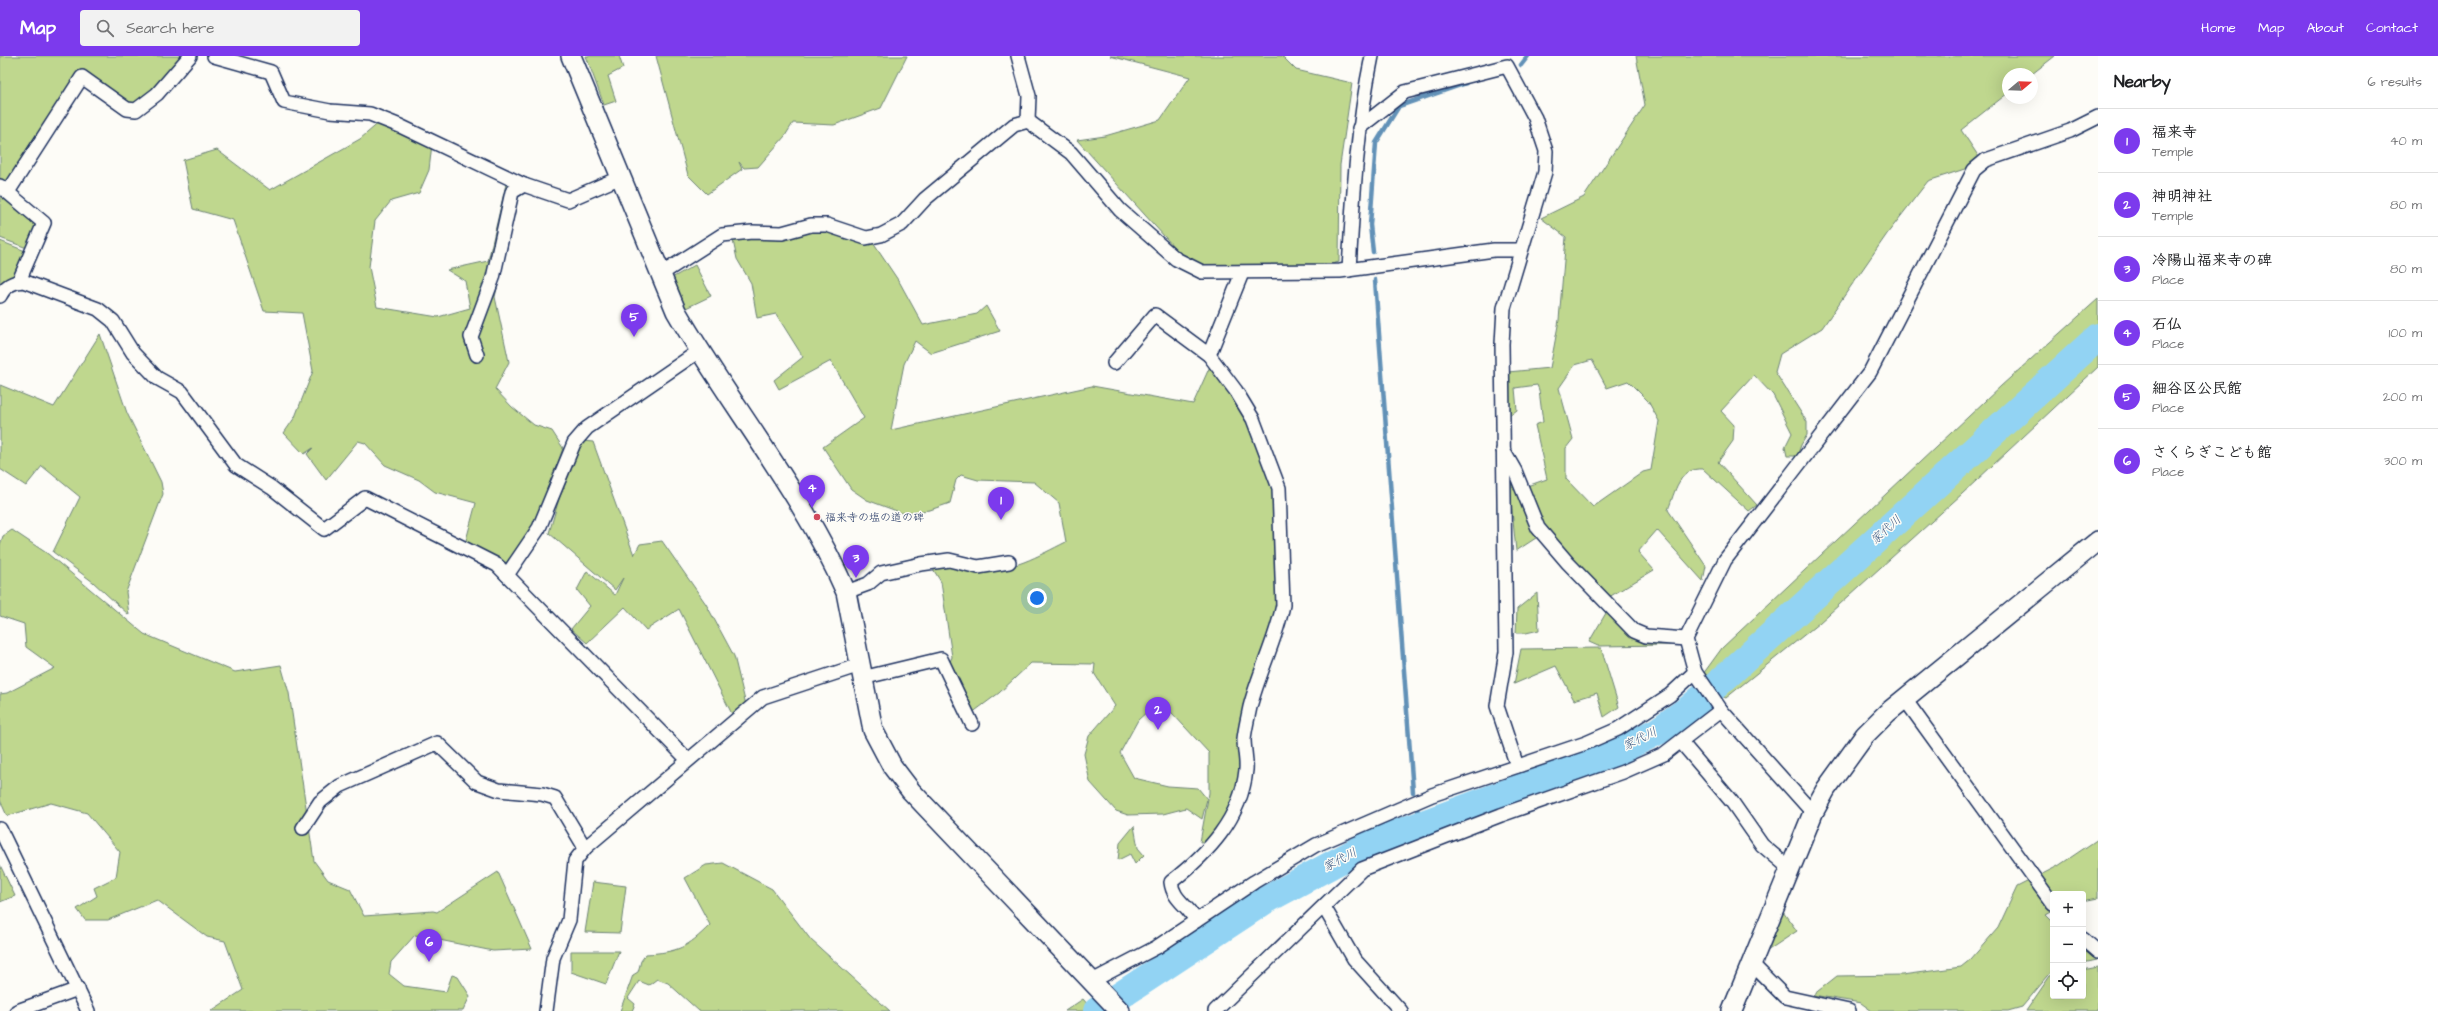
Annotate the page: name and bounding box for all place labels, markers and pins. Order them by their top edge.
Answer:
pin: 5 [621,304,647,337]
pin: 4 [799,475,825,508]
pin: 1 [988,487,1014,520]
place label: 福来寺の塩の道の碑 [825,510,924,525]
marker: 福来寺の塩の道の碑 [812,512,822,522]
pin: 3 [843,545,869,578]
pin: 2 [1145,697,1171,730]
pin: 6 [416,929,442,962]

